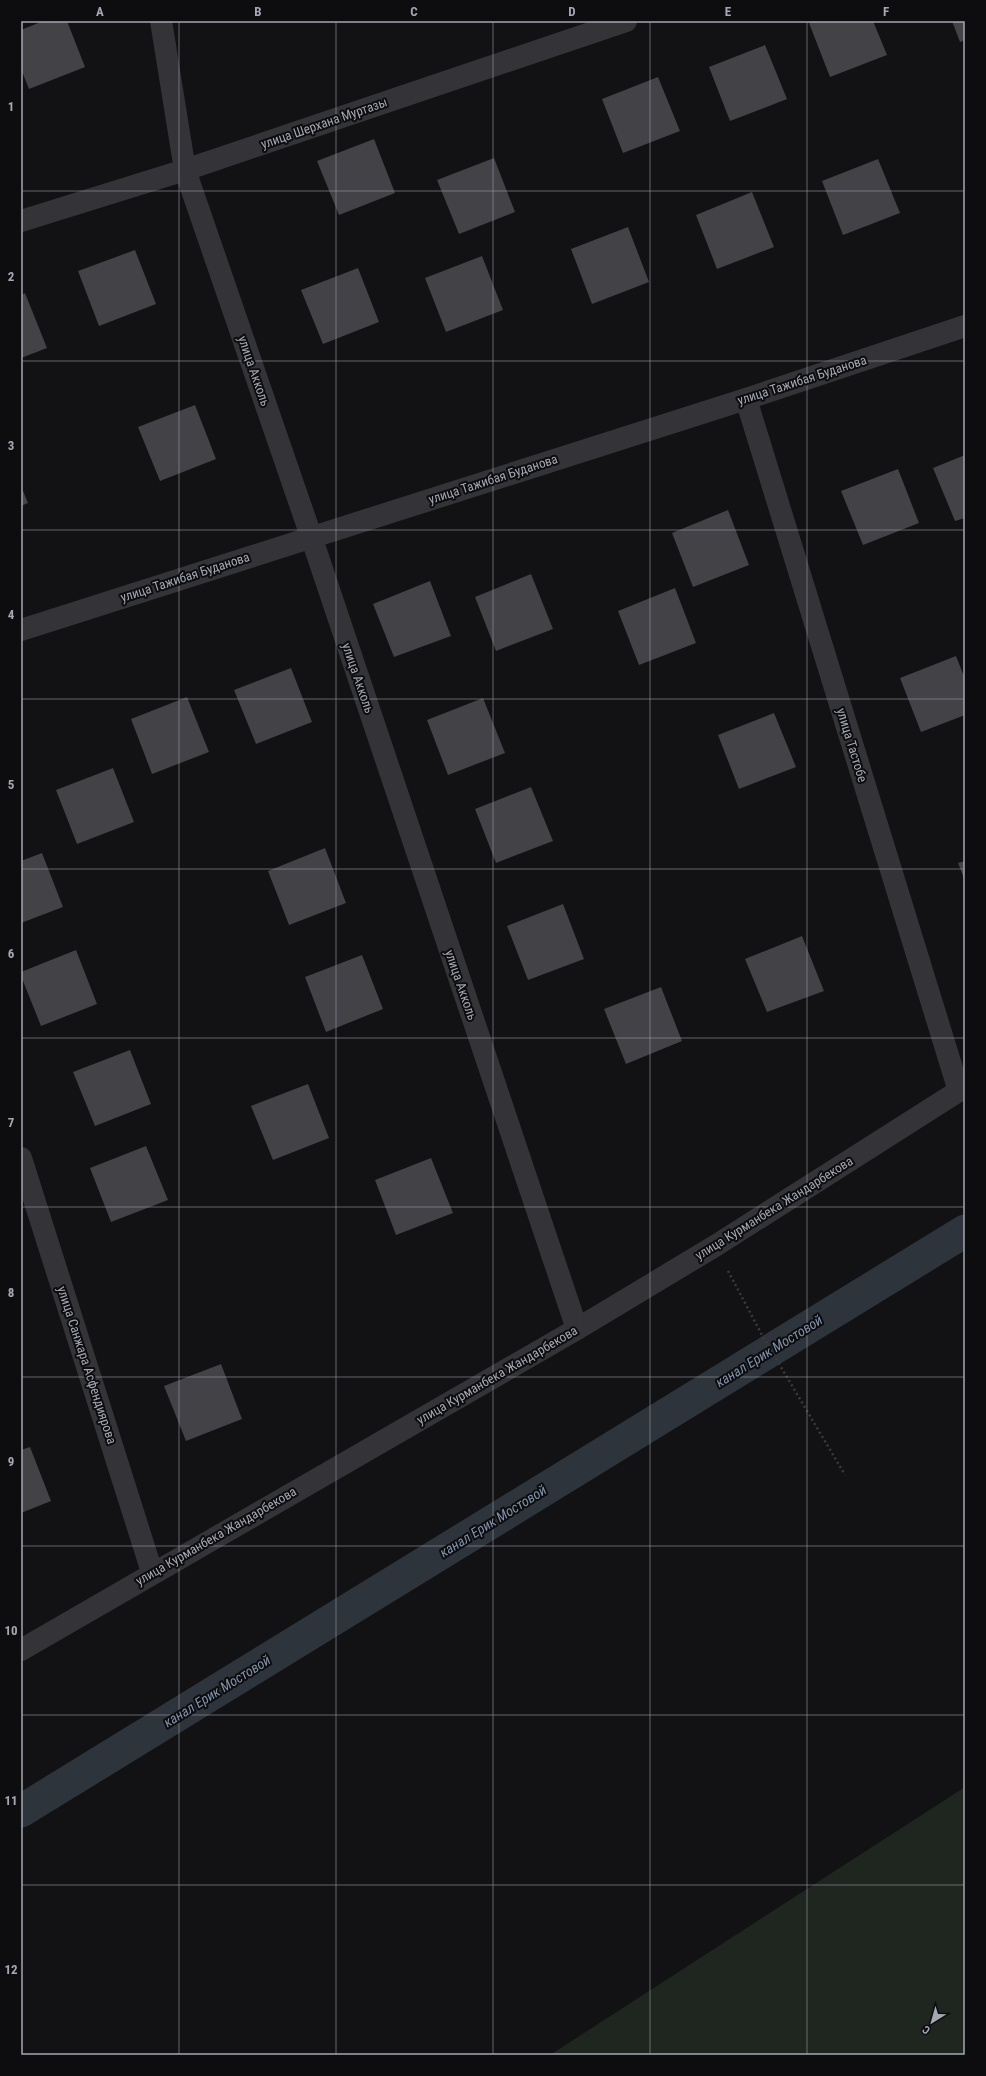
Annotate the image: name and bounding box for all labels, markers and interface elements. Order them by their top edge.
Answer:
text: A [96,4,104,19]
text: B [254,4,262,19]
text: C [410,4,418,19]
text: D [568,4,576,19]
text: E [725,4,732,19]
text: F [883,4,889,19]
street label: улица Шерхана Муртазы [259,94,389,152]
text: 1 [8,99,14,114]
text: 2 [8,269,15,284]
street label: улица Акколь [235,334,273,408]
street label: улица Тажибая Буданова [736,352,868,408]
text: 3 [8,438,14,453]
street label: улица Тажибая Буданова [427,451,559,507]
street label: улица Тажибая Буданова [119,549,251,605]
text: 4 [8,607,15,622]
street label: улица Акколь [339,641,377,715]
street label: улица Тастобе [834,706,870,784]
text: 5 [8,777,15,792]
text: 6 [8,946,15,961]
street label: улица Акколь [442,948,480,1022]
text: 7 [8,1115,15,1130]
street label: улица Курманбека Жандарбекова [692,1153,856,1263]
street label: улица Санжара Асфендиярова [54,1284,120,1446]
text: 8 [8,1285,14,1300]
water label: канал Ерик Мостовой [713,1312,825,1390]
street label: улица Курманбека Жандарбекова [414,1323,580,1427]
text: 9 [8,1454,14,1469]
water label: канал Ерик Мостовой [437,1482,549,1560]
street label: улица Курманбека Жандарбекова [133,1484,299,1588]
text: 10 [4,1623,18,1638]
water label: канал Ерик Мостовой [161,1652,273,1730]
text: 11 [4,1793,18,1808]
text: 12 [4,1962,18,1977]
north arrow [912,2002,952,2042]
text: С [920,2023,933,2037]

